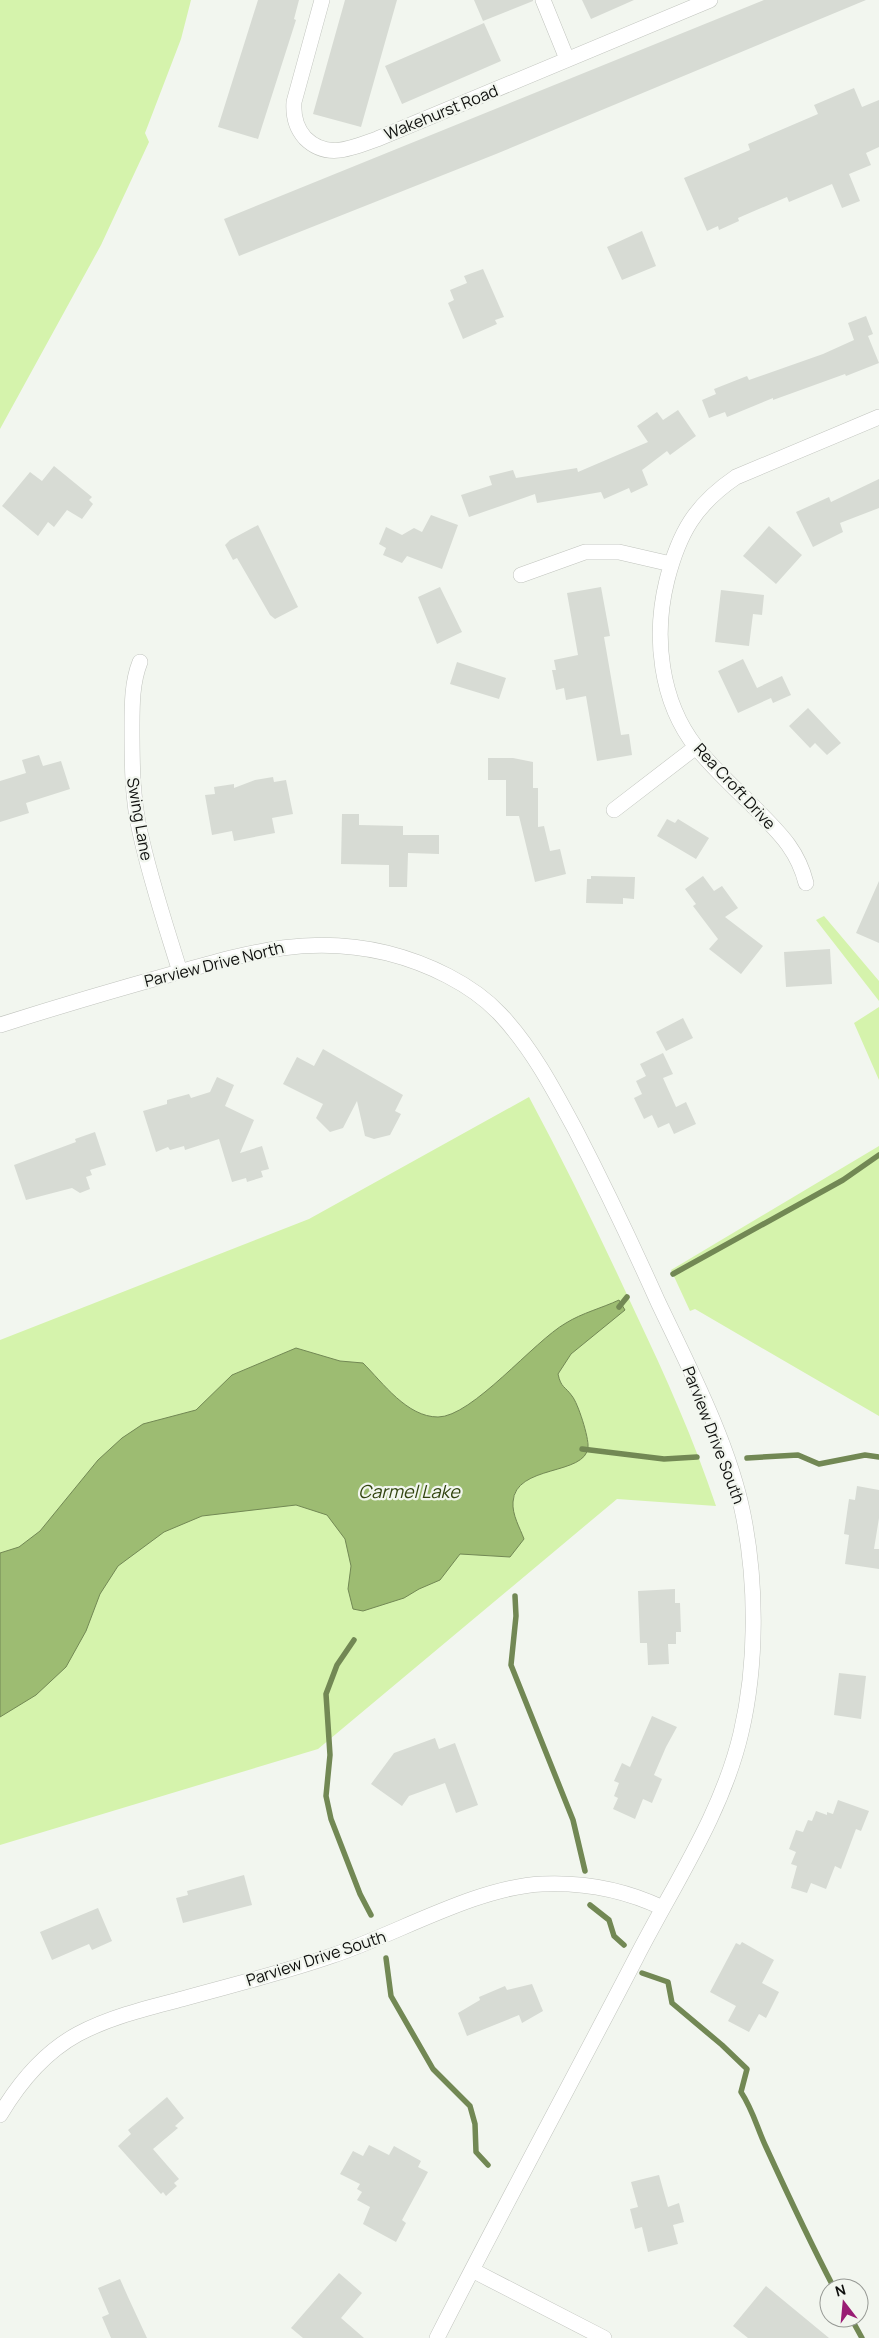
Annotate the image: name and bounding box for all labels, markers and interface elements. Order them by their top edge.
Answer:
street label: Wakehurst Road [381,79,501,145]
street label: Rea Croft Drive [689,738,781,834]
street label: Swing Lane [122,776,158,862]
street label: Parview Drive North [142,936,286,992]
street label: Parview Drive South [678,1363,750,1507]
water label: Carmel Lake [358,1479,461,1503]
street label: Parview Drive South [243,1925,389,1991]
north arrow [819,2278,869,2328]
text: N [833,2280,848,2301]

